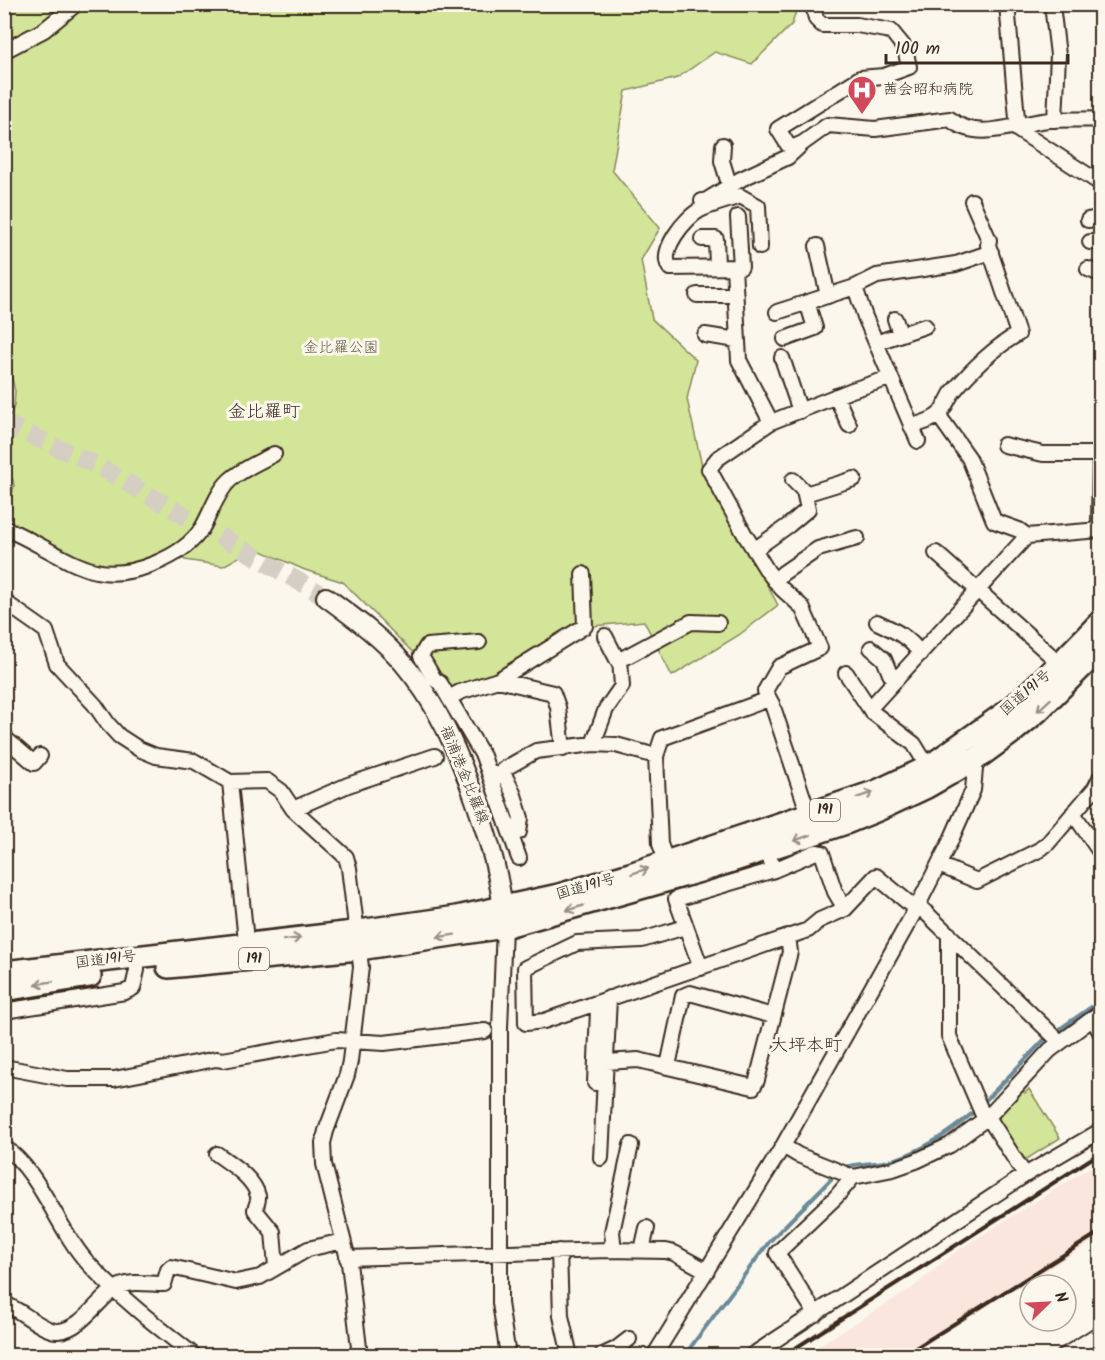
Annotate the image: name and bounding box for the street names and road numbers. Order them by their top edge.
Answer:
street label: 国道191号 [995,664,1057,722]
street label: 福浦港金比羅線 [433,722,495,828]
road number: 191 [810,799,840,821]
street label: 国道191号 [553,867,619,907]
street label: 国道191号 [74,944,138,976]
road number: 191 [239,948,269,970]

